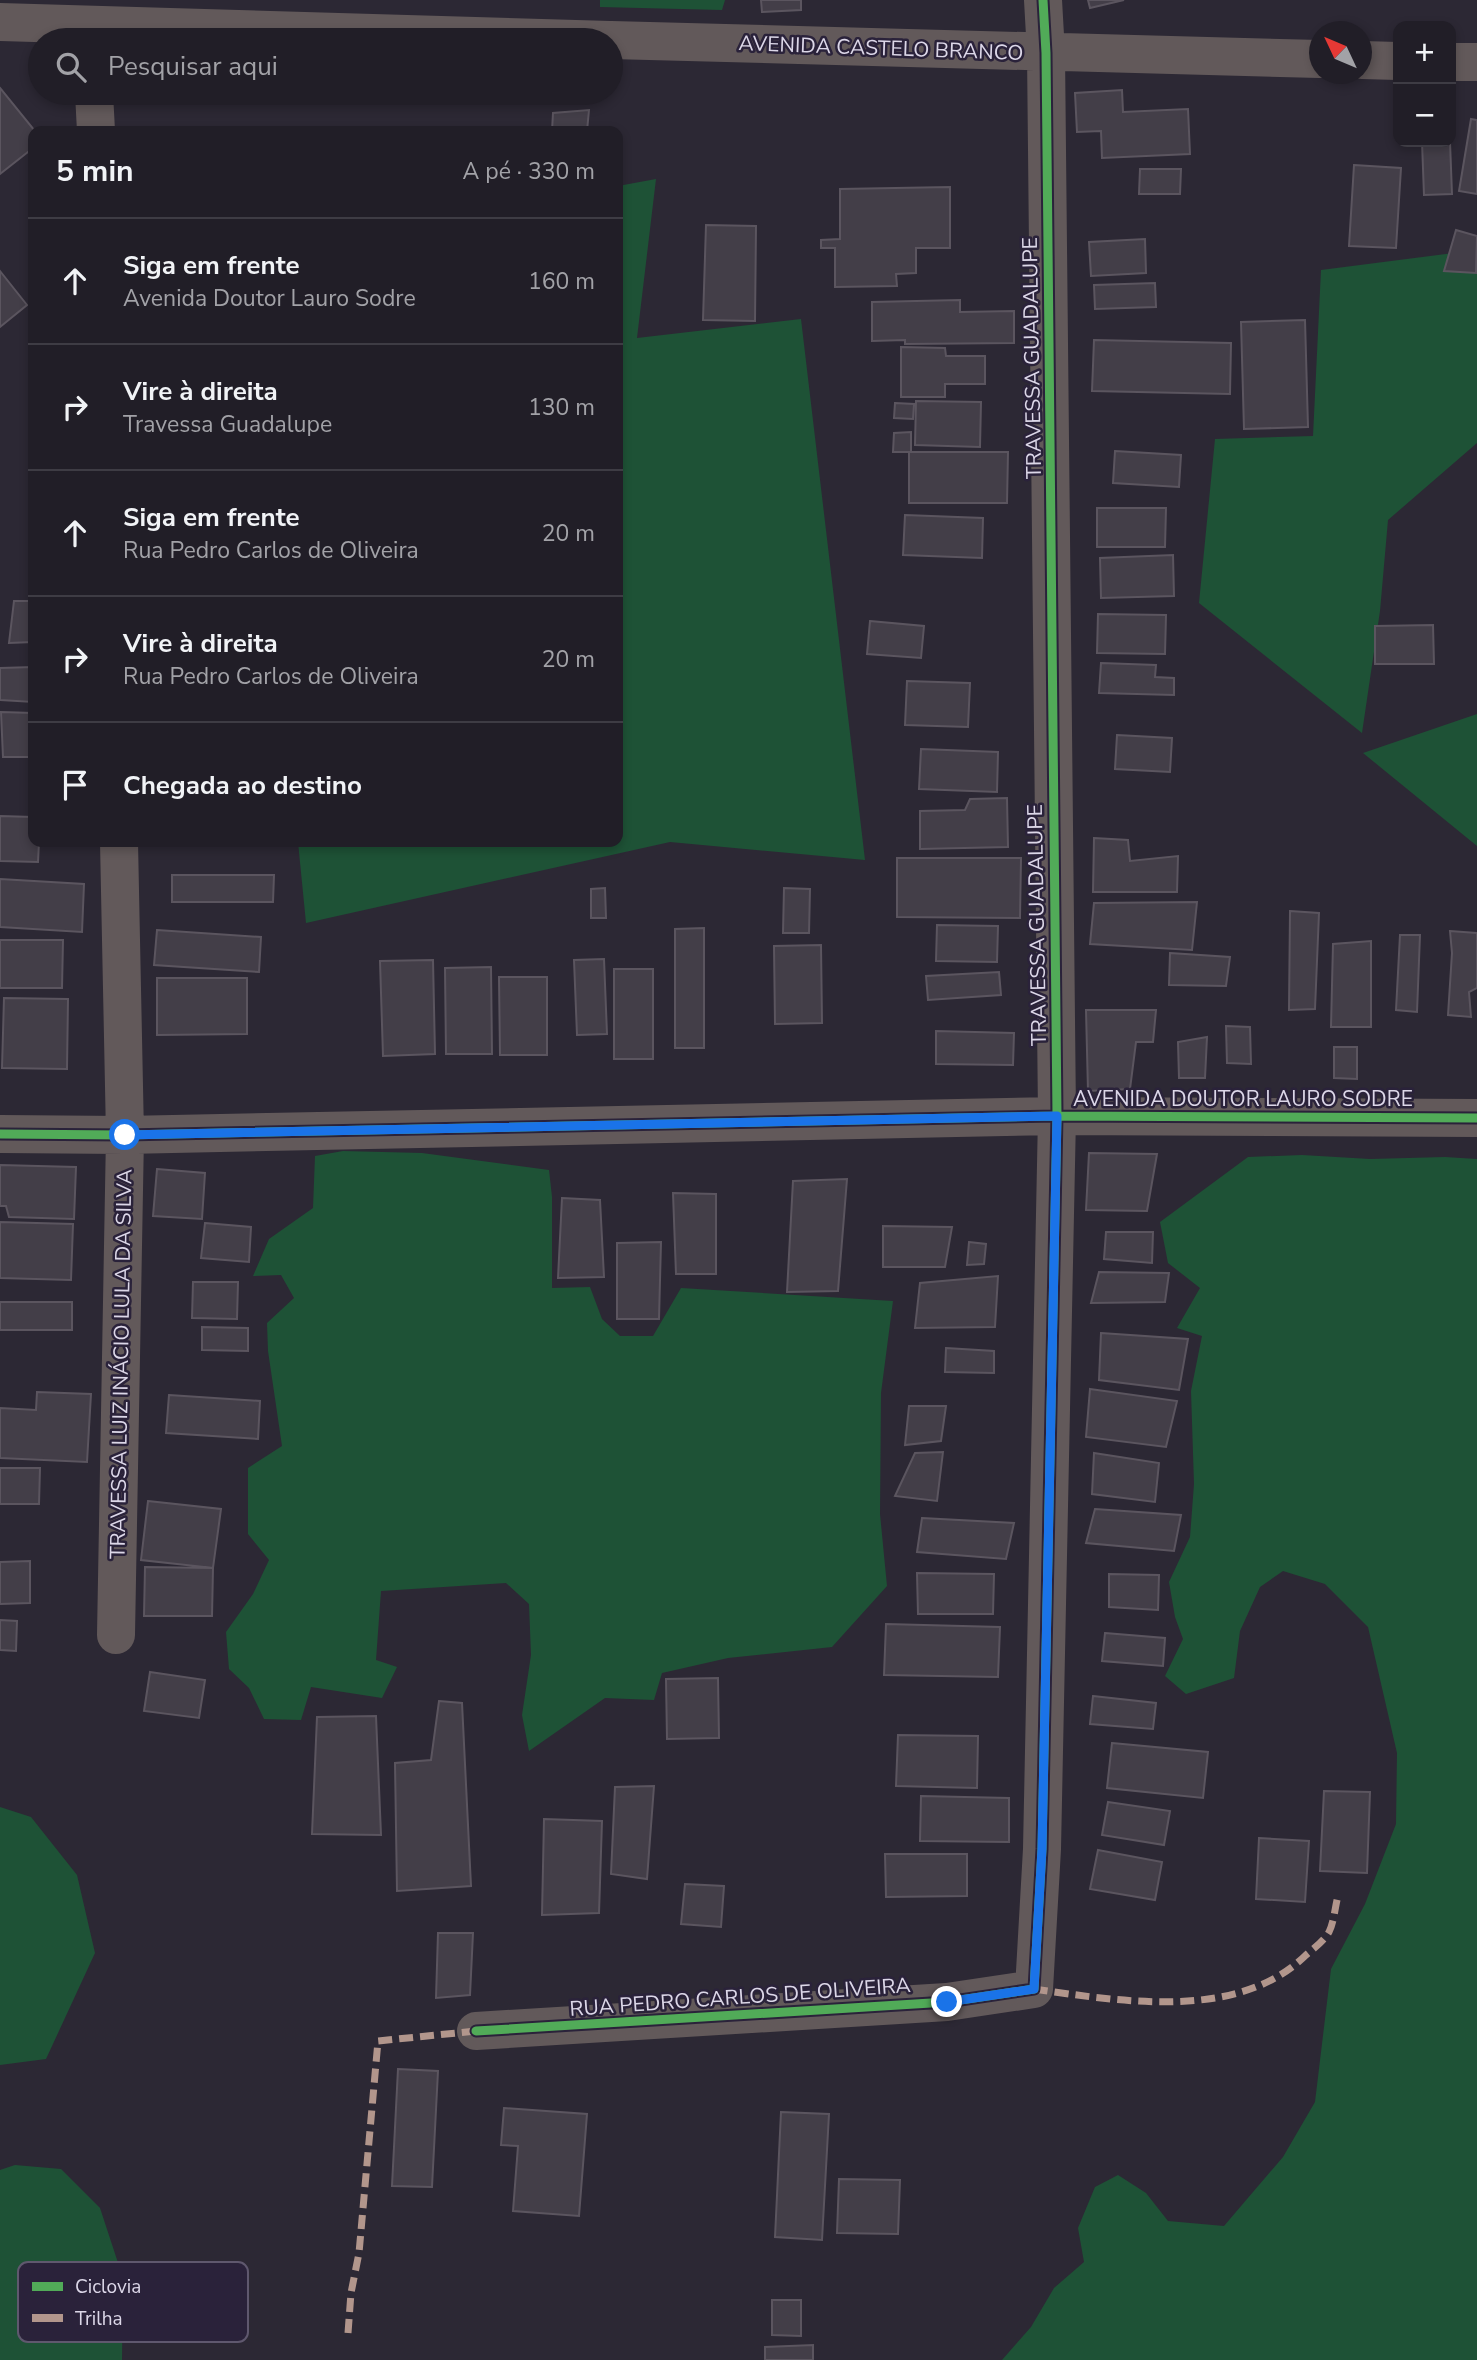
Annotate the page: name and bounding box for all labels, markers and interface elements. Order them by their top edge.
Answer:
north arrow [1309,21,1372,84]
map controls [1393,21,1456,147]
button: + [1393,21,1456,84]
search box [28,28,623,105]
street label: AVENIDA CASTELO BRANCO [738,29,1024,67]
icon: search [52,48,90,86]
text: Pesquisar aqui [108,49,278,84]
button: − [1393,84,1456,147]
text: 5 min [56,151,134,192]
text: A pé · 330 m [463,156,595,187]
street label: TRAVESSA GUADALUPE [1016,237,1048,479]
text: Siga em frente [123,248,300,283]
icon: ahead [56,262,94,300]
text: 160 m [528,266,595,297]
text: Avenida Doutor Lauro Sodre [123,283,416,314]
text: Vire à direita [123,374,278,409]
icon: right [56,388,94,426]
text: 130 m [528,392,595,423]
text: Travessa Guadalupe [123,409,332,440]
text: Siga em frente [123,500,300,535]
icon: ahead [56,514,94,552]
text: 20 m [542,518,595,549]
text: Rua Pedro Carlos de Oliveira [123,535,419,566]
text: Vire à direita [123,626,278,661]
icon: right [56,640,94,678]
text: 20 m [542,644,595,675]
text: Rua Pedro Carlos de Oliveira [123,661,419,692]
icon: arrive [56,766,94,804]
text: Chegada ao destino [123,768,362,803]
street label: TRAVESSA GUADALUPE [1021,804,1053,1046]
street label: AVENIDA DOUTOR LAURO SODRE [1073,1085,1413,1113]
route start [109,1119,140,1150]
street label: TRAVESSA LUIZ INÁCIO LULA DA SILVA [104,1169,138,1559]
street label: RUA PEDRO CARLOS DE OLIVEIRA [568,1971,912,2023]
route end [931,1986,962,2017]
legend [18,2262,248,2342]
text: Ciclovia [75,2274,141,2300]
text: Trilha [75,2306,123,2332]

